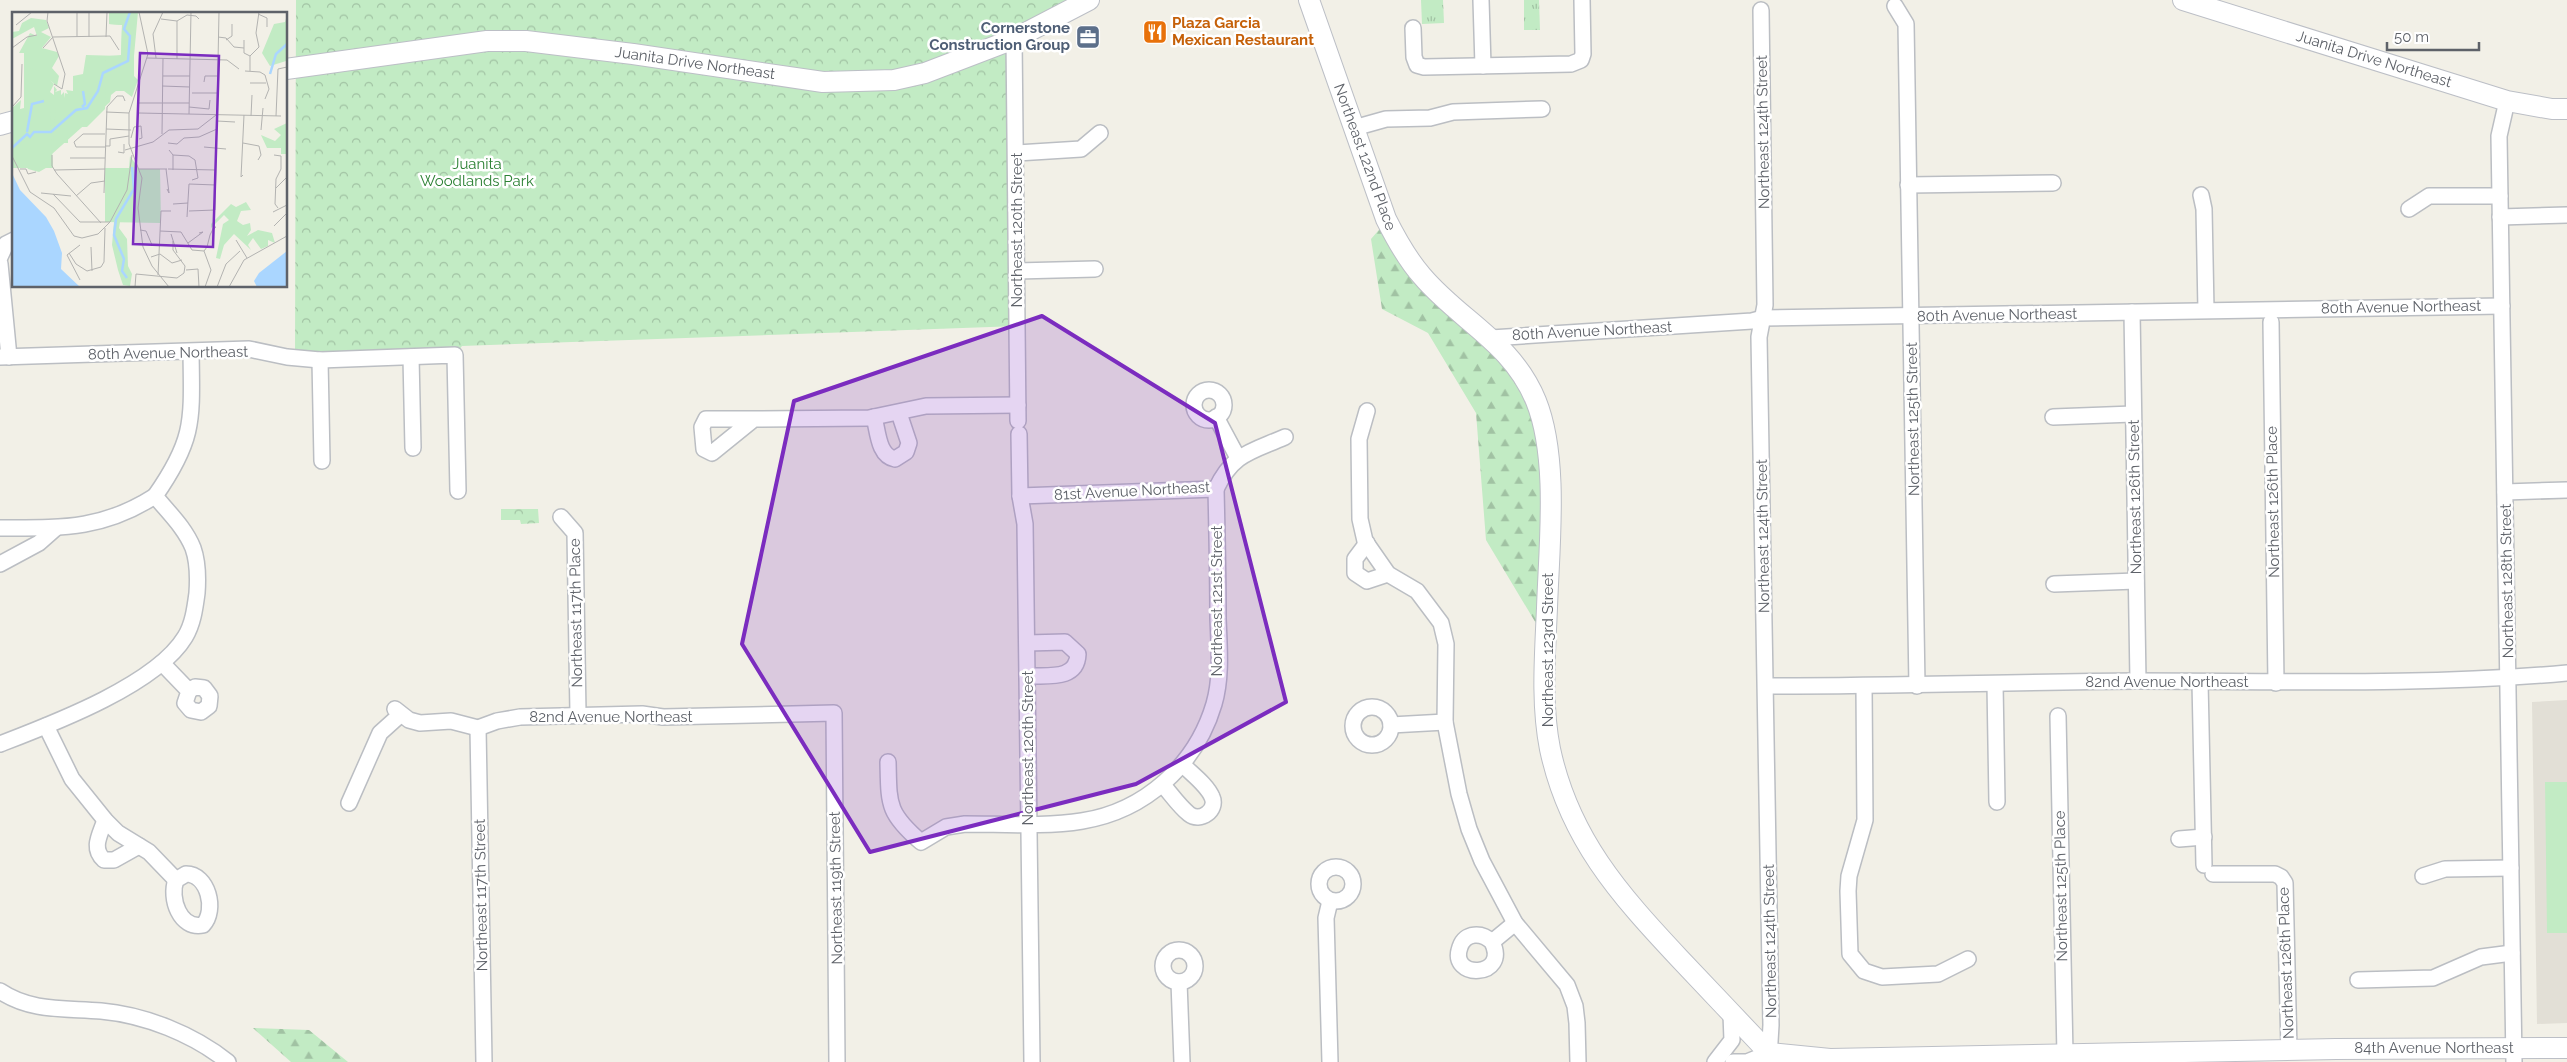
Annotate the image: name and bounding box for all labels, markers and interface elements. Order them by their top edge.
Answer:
inset map [12,12,288,288]
place label: Plaza Garcia Mexican Restaurant [1172,14,1314,49]
place label: Cornerstone Construction Group [929,19,1070,54]
restaurant icon: Plaza Garcia Mexican Restaurant [1142,19,1168,45]
scale bar [2387,20,2480,52]
office icon: Cornerstone Construction Group [1075,24,1101,50]
street label: Juanita Drive Northeast [2294,27,2454,91]
text: 50 m [2394,28,2429,46]
street label: Juanita Drive Northeast [614,43,776,83]
street label: Northeast 124th Street [1753,55,1773,209]
street label: Northeast 122nd Place [1330,81,1400,233]
street label: Northeast 120th Street [1008,152,1026,308]
park label: Juanita Woodlands Park [420,155,534,190]
street label: 80th Avenue Northeast [2321,297,2481,317]
street label: 80th Avenue Northeast [1917,305,2077,325]
street label: 80th Avenue Northeast [1511,318,1673,344]
street label: Northeast 125th Street [1903,342,1923,496]
street label: 80th Avenue Northeast [88,343,248,363]
street label: Northeast 126th Street [2125,419,2145,575]
street label: Northeast 126th Place [2263,426,2283,578]
street label: Northeast 124th Street [1753,459,1773,613]
street label: 81st Avenue Northeast [1054,478,1210,504]
street label: Northeast 128th Street [2497,503,2517,659]
street label: Northeast 121st Street [1208,526,1226,676]
street label: Northeast 117th Place [566,538,586,688]
street label: Northeast 123rd Street [1539,573,1557,727]
street label: Northeast 120th Street [1019,670,1037,826]
street label: 82nd Avenue Northeast [2085,673,2249,691]
street label: 82nd Avenue Northeast [529,708,693,726]
street label: Northeast 125th Place [2051,810,2071,962]
street label: Northeast 119th Street [826,811,846,965]
street label: Northeast 117th Street [471,819,491,971]
street label: Northeast 124th Street [1760,864,1780,1018]
street label: Northeast 126th Place [2274,887,2298,1039]
street label: 84th Avenue Northeast [2354,1039,2514,1057]

